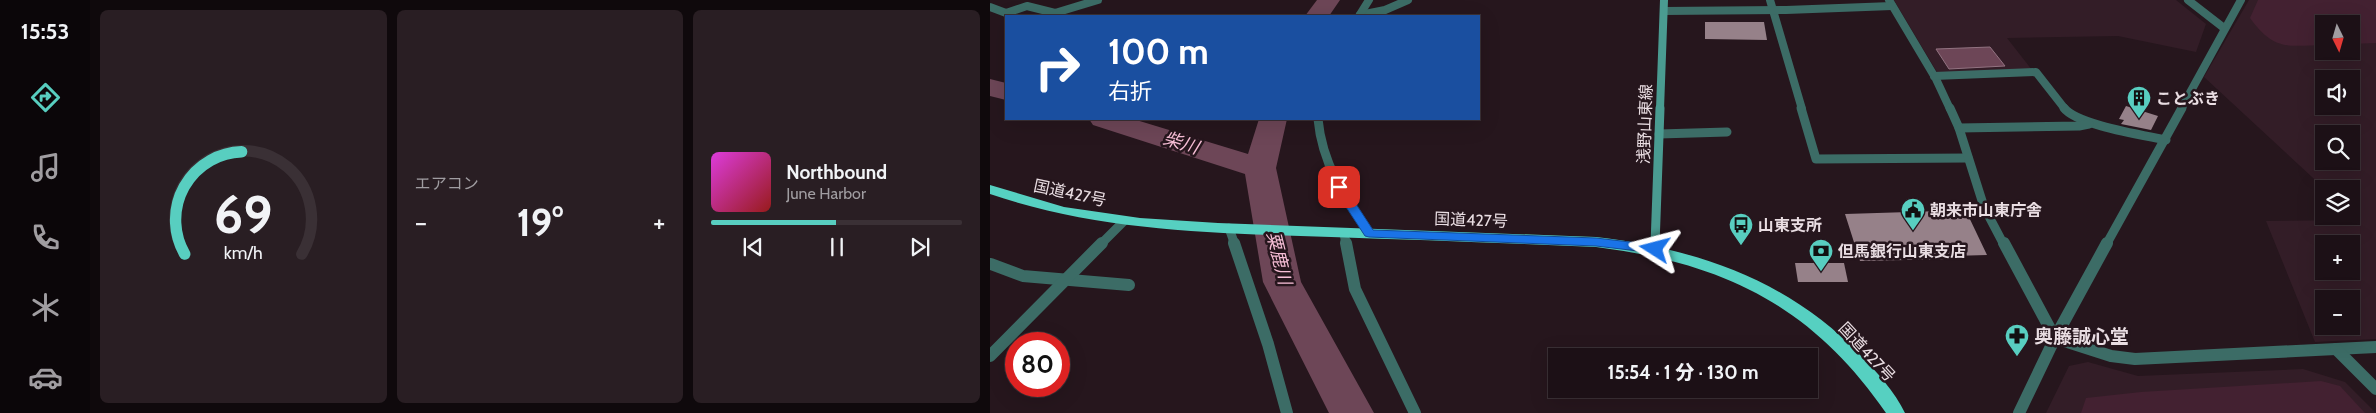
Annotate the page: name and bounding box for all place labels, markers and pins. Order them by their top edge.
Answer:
building icon: ことぶき [2126,85,2152,119]
place label: ことぶき [2156,89,2220,108]
pin [1318,166,1360,208]
public building icon: 朝来市山東庁舎 [1900,197,1926,231]
place label: 朝来市山東庁舎 [1930,201,2042,220]
bus stop icon: 山東支所 [1728,212,1754,246]
place label: 山東支所 [1758,216,1822,235]
bank icon: 但馬銀行山東支店 [1808,238,1834,272]
place label: 但馬銀行山東支店 [1838,242,1966,261]
pharmacy icon: 奥藤誠心堂 [2004,323,2030,357]
place label: 奥藤誠心堂 [2034,325,2129,348]

